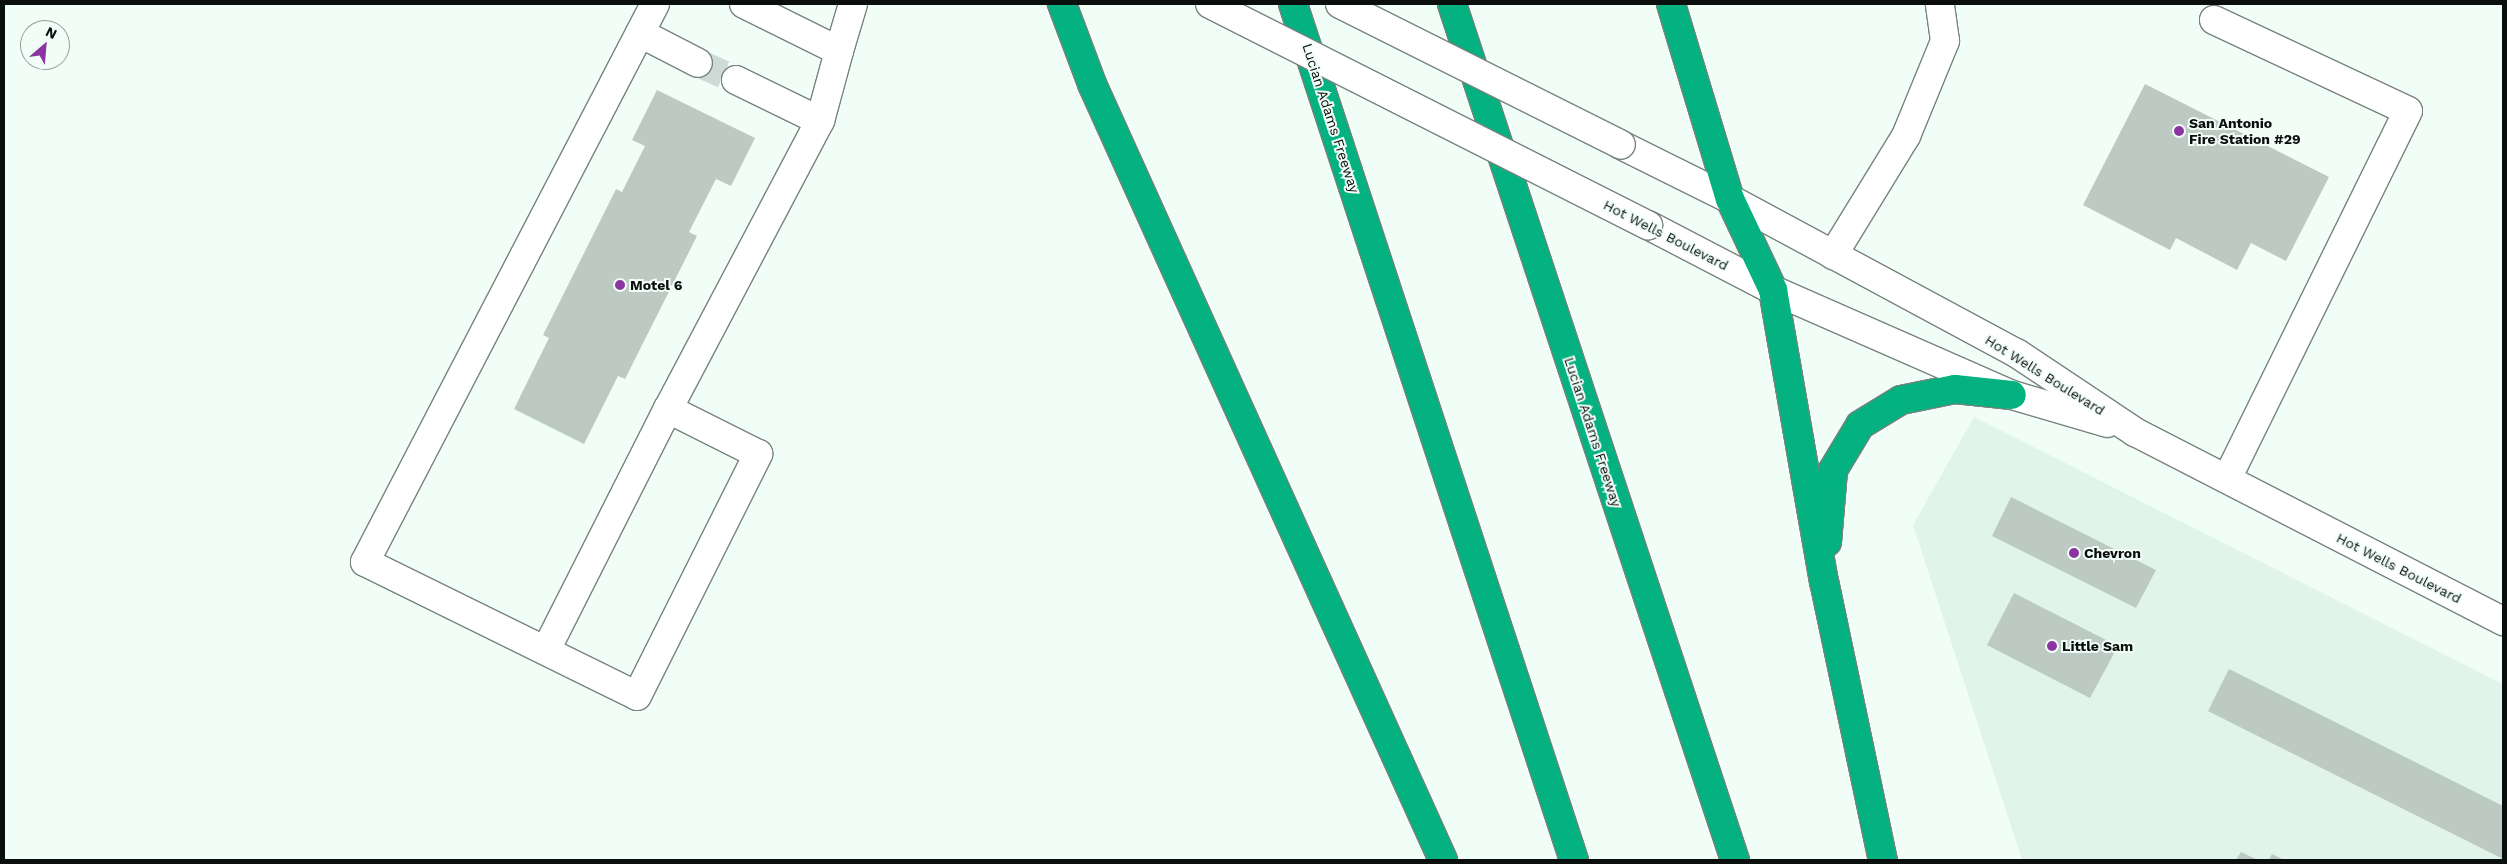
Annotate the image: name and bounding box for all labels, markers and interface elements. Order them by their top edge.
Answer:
north arrow [20,20,70,70]
text: N [43,23,60,42]
street label: Lucian Adams Freeway [1299,41,1363,195]
place label: San Antonio Fire Station #29 [2189,115,2301,148]
marker: San Antonio Fire Station #29 [2173,125,2185,137]
street label: Hot Wells Boulevard [1600,196,1732,274]
place label: Motel 6 [630,277,682,293]
marker: Motel 6 [614,279,626,291]
street label: Hot Wells Boulevard [1982,331,2108,419]
street label: Lucian Adams Freeway [1561,355,1625,509]
street label: Hot Wells Boulevard [2333,529,2465,607]
place label: Chevron [2084,545,2141,561]
marker: Chevron [2068,547,2080,559]
place label: Little Sam [2062,638,2133,654]
marker: Little Sam [2046,640,2058,652]

